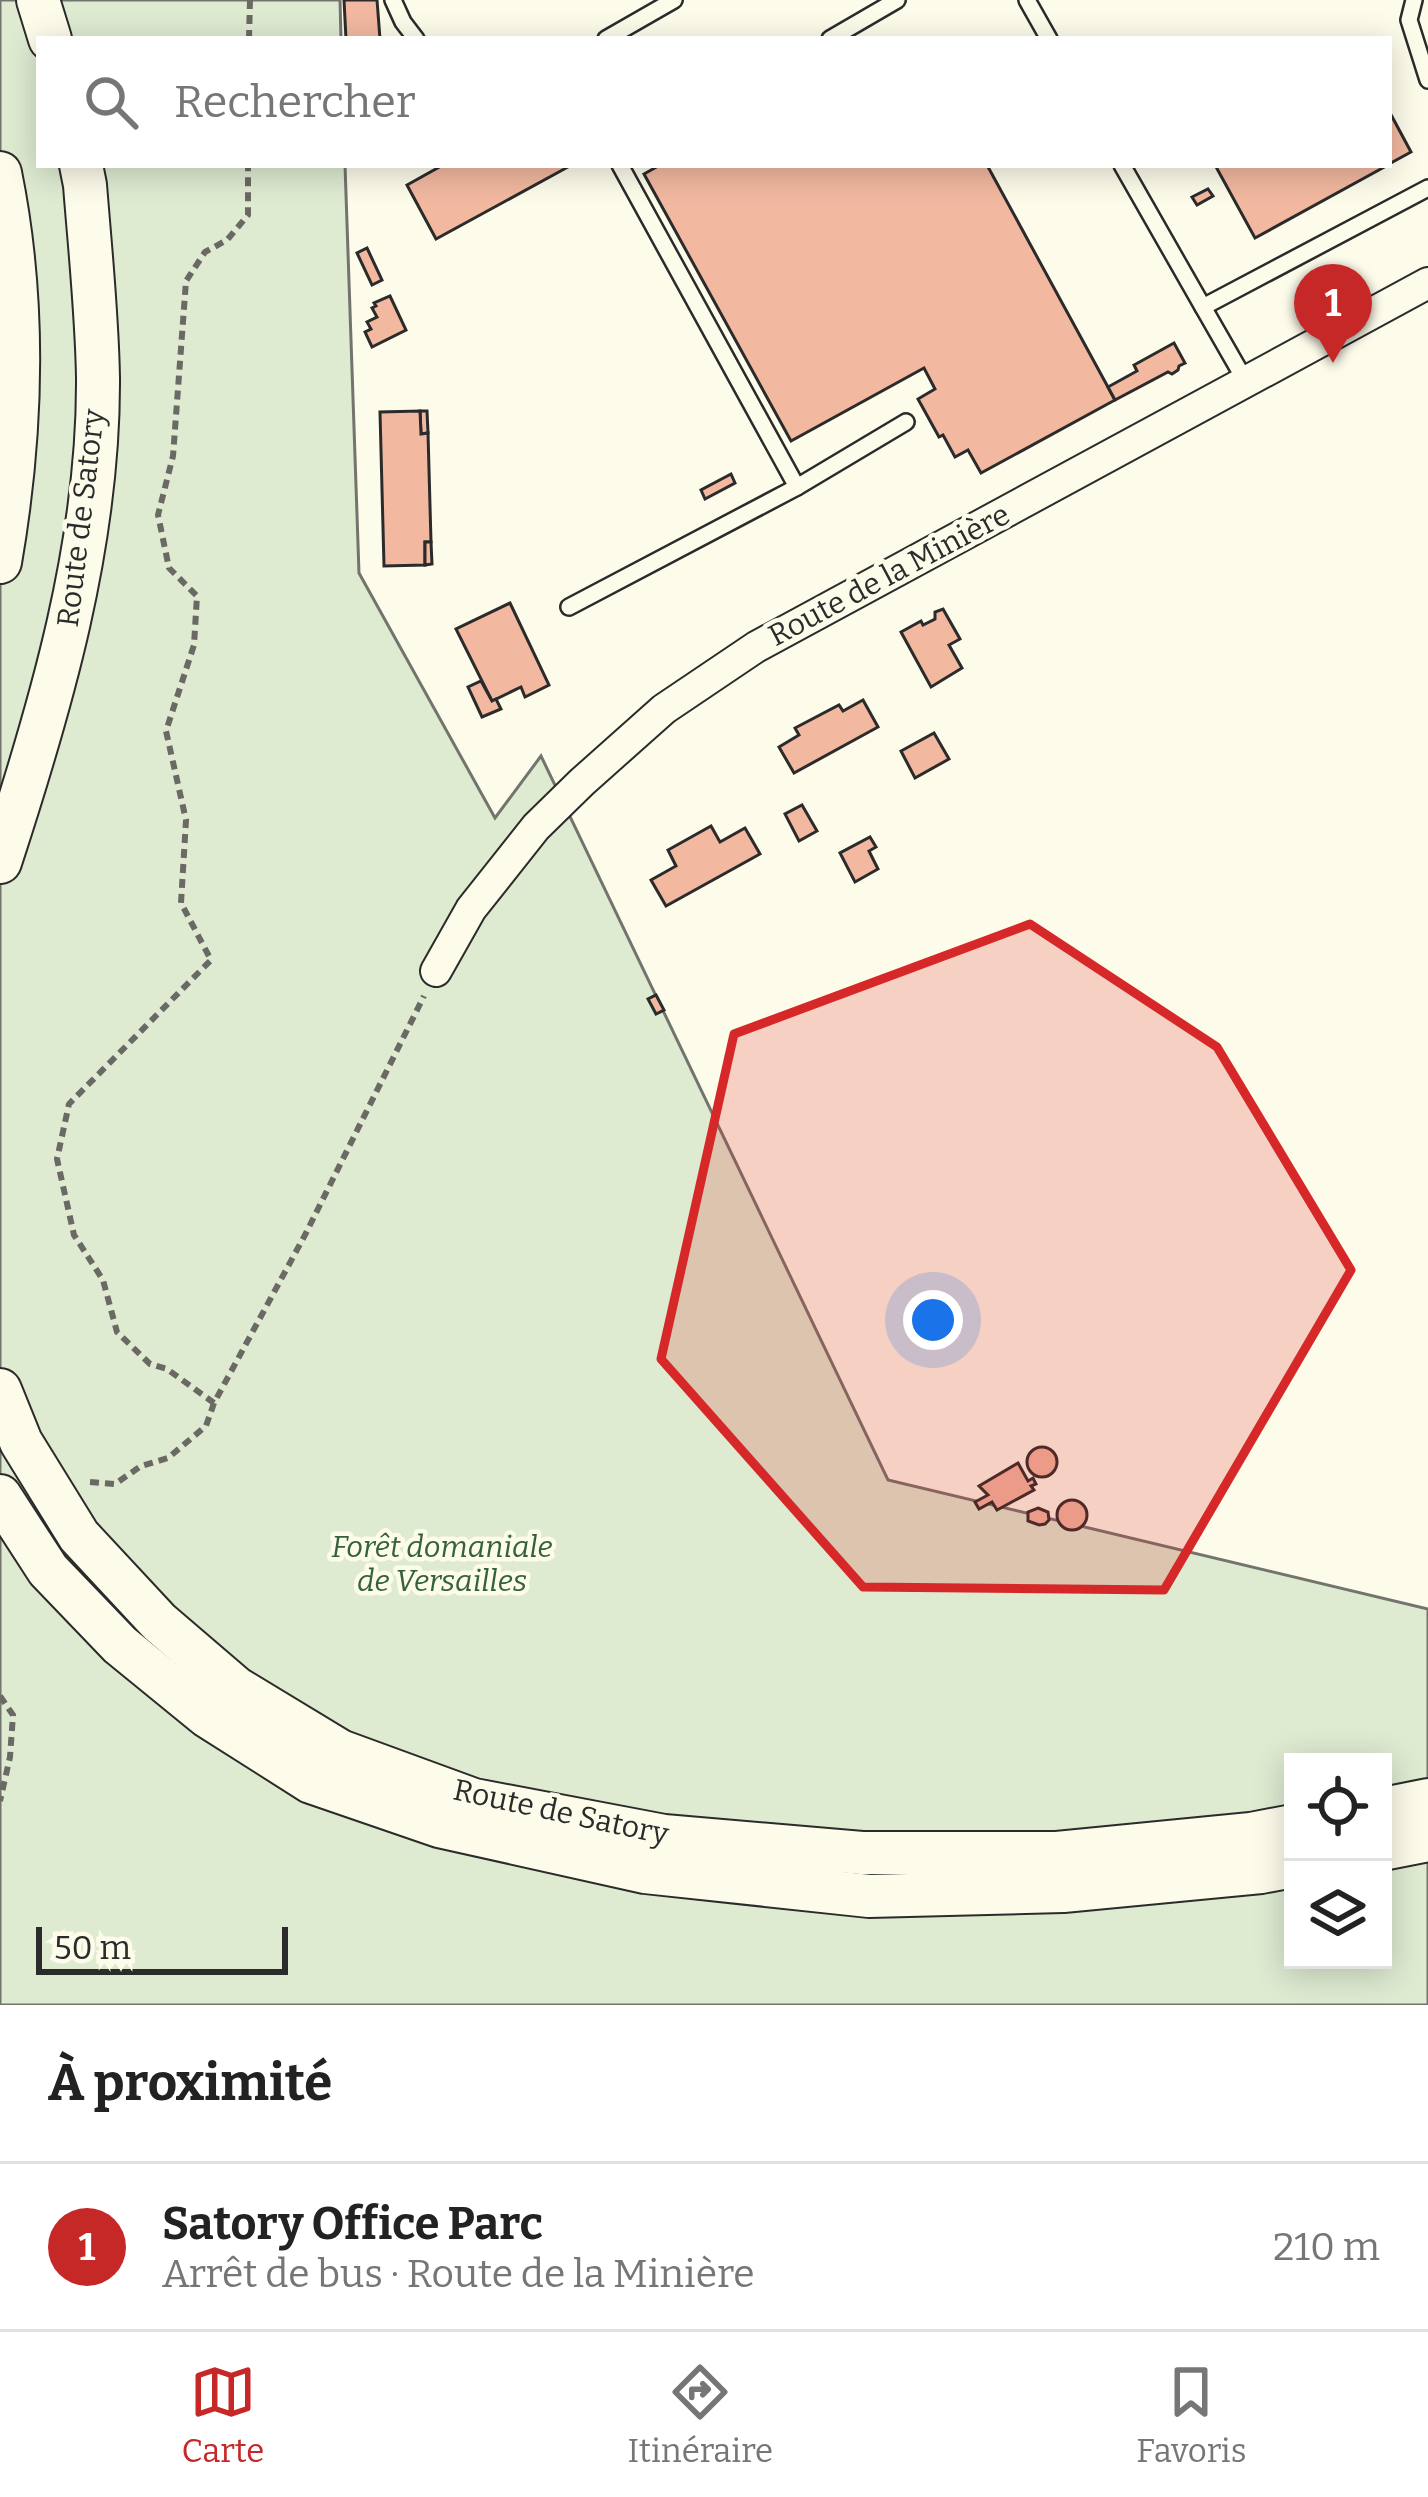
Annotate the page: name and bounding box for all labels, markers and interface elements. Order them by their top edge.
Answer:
search box [36,36,1392,168]
icon: search [78,69,144,135]
text: Rechercher [174,75,416,129]
pin: 1 [1294,264,1372,363]
street label: Route de Satory [50,407,112,629]
street label: Route de la Minière [762,496,1016,654]
your location [903,1290,963,1350]
park label: Forêt domaniale de Versailles [331,1529,553,1599]
map controls [1284,1753,1392,1969]
button: locate [1284,1753,1392,1861]
street label: Route de Satory [450,1772,672,1852]
button: layers [1284,1861,1392,1969]
scale bar [36,1921,288,1974]
text: 50 m [54,1928,131,1968]
text: À proximité [48,2052,332,2114]
text: Satory Office Parc [162,2197,543,2251]
text: 1 [79,2224,95,2270]
text: 210 m [1273,2224,1380,2270]
text: Arrêt de bus · Route de la Minière [162,2251,755,2297]
tab: Carte [182,2359,264,2471]
tab: Itinéraire [627,2359,773,2471]
tab: Favoris [1136,2359,1246,2471]

